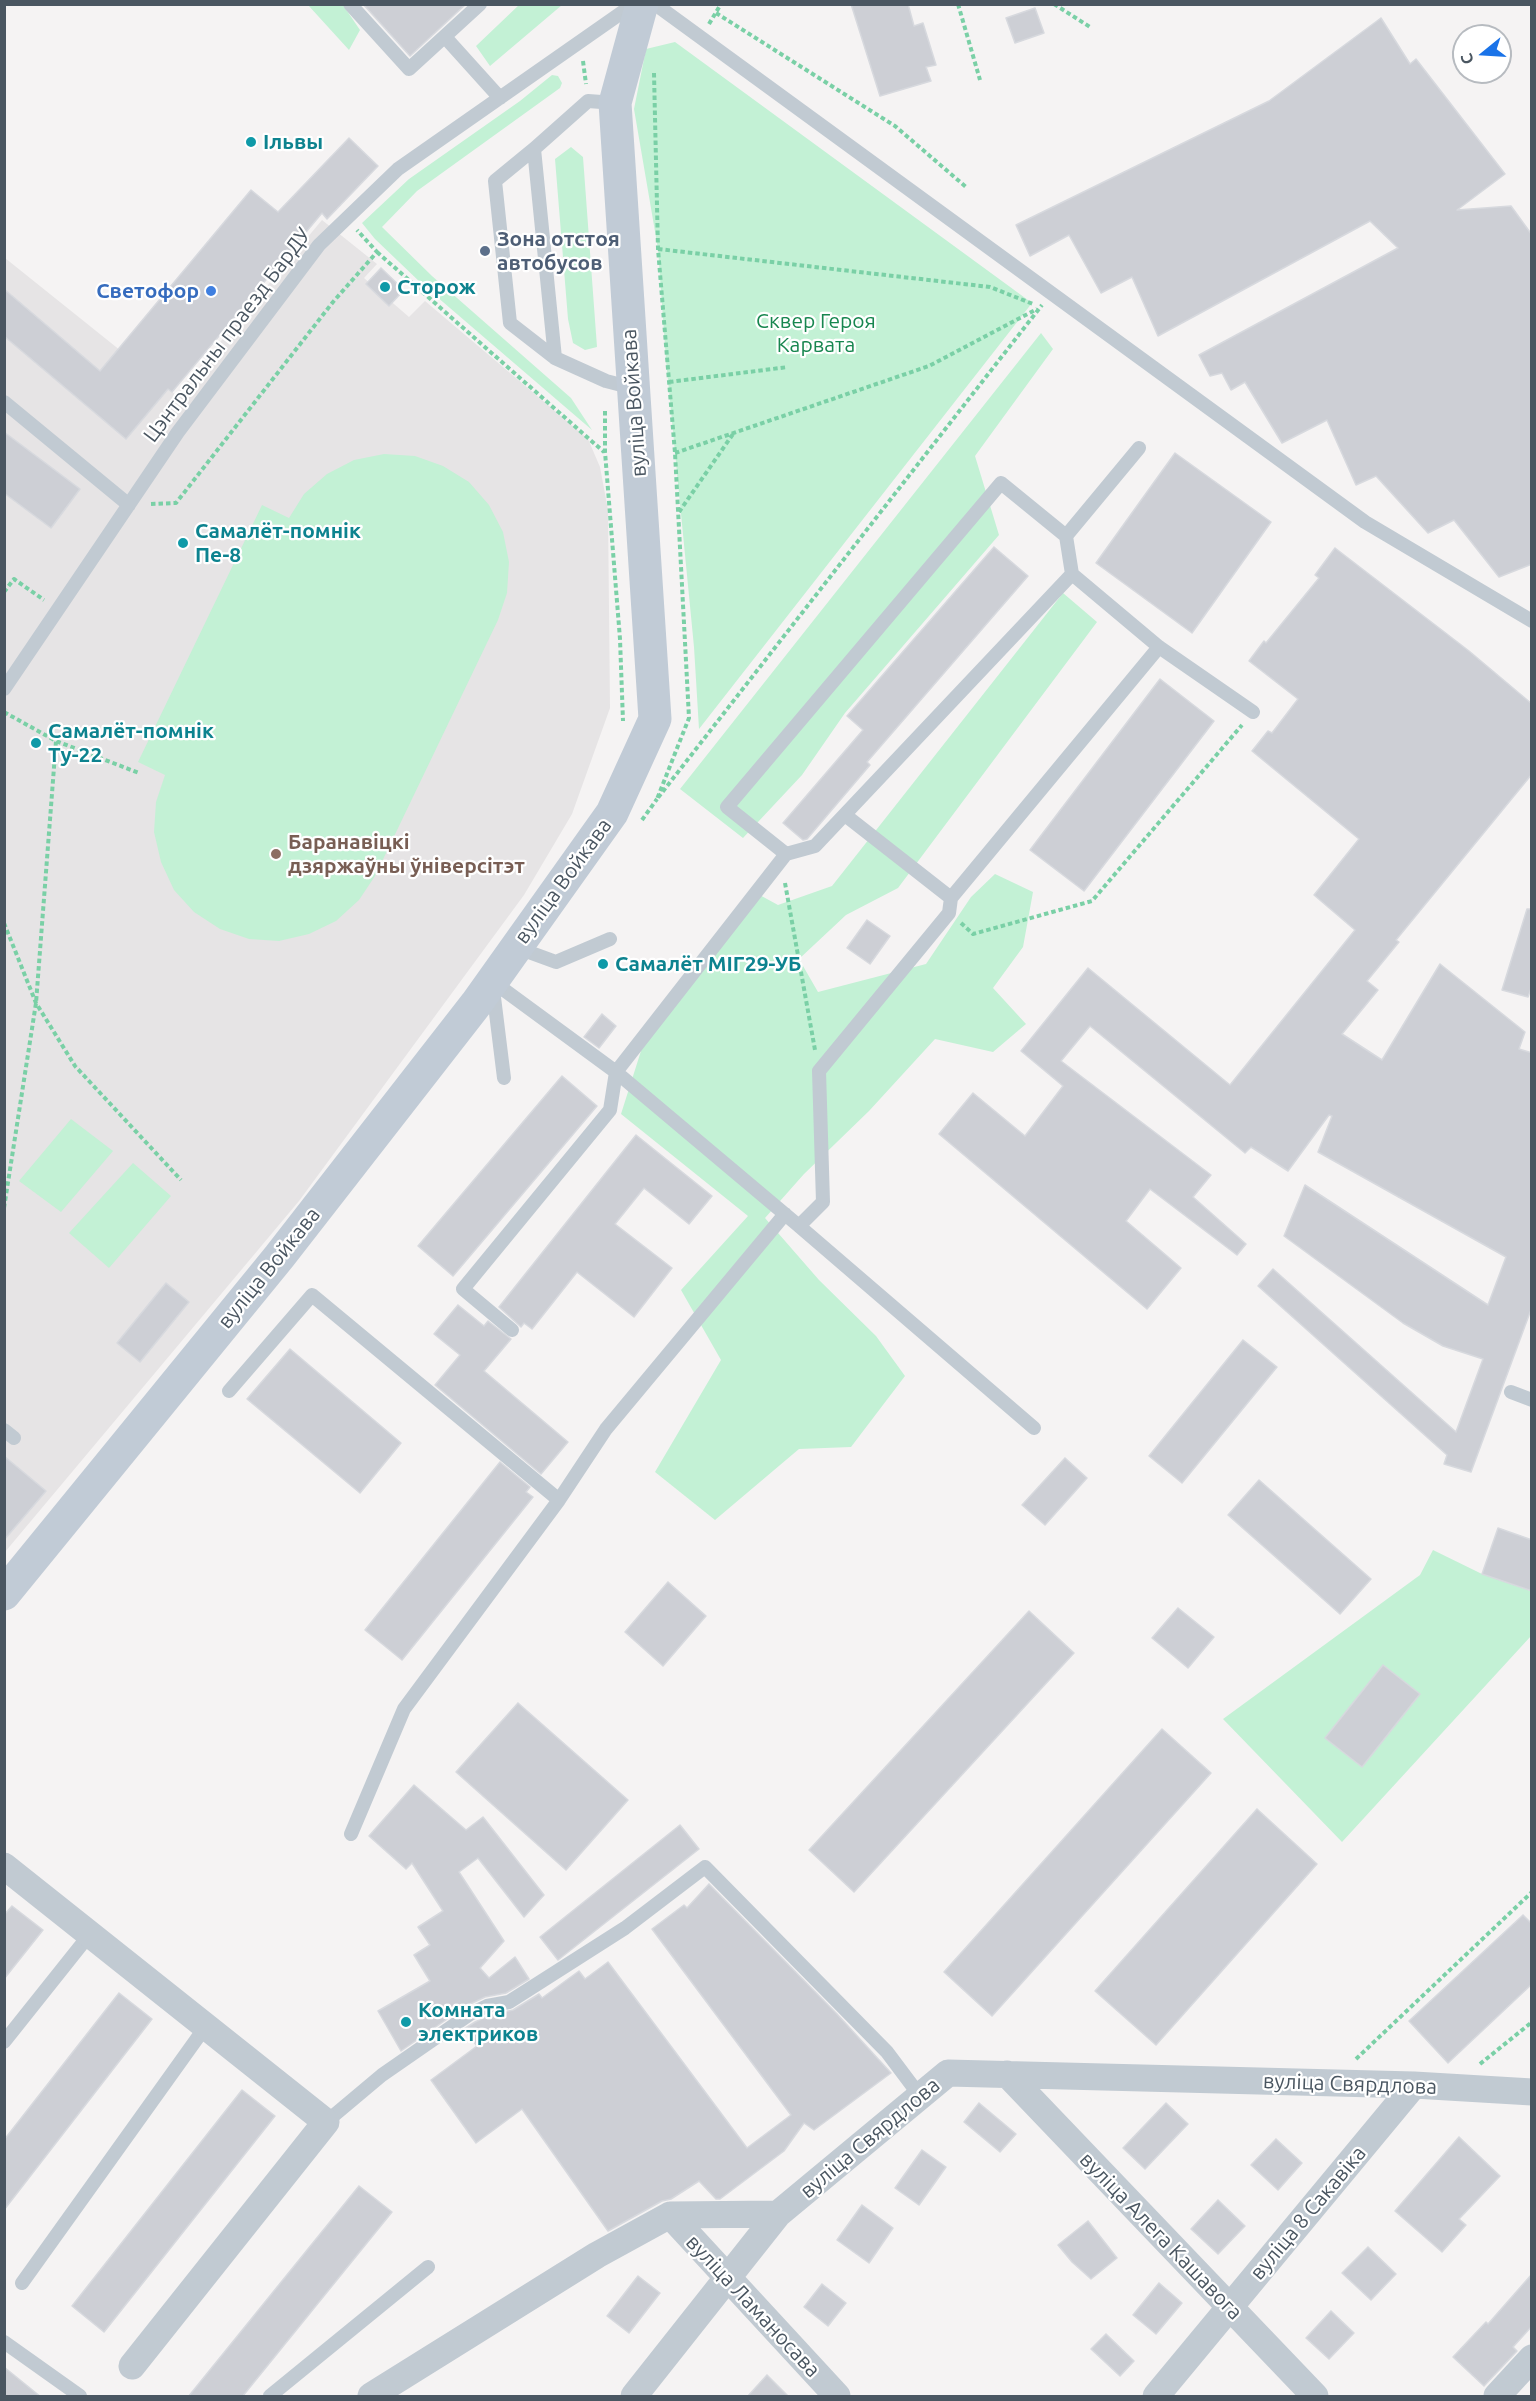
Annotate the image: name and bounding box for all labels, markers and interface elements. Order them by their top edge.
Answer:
north arrow [1452,24,1512,84]
text: С [1457,51,1477,67]
place label: Ільвы [263,129,323,155]
marker: Ільвы [244,135,258,149]
street label: Цэнтральны праезд БарДУ [138,223,316,447]
place label: Зона отстоя автобусов [497,226,620,276]
marker: Зона отстоя автобусов [478,244,492,258]
place label: Сторож [397,274,476,300]
place label: Светофор [96,278,199,304]
marker: Сторож [378,280,392,294]
marker: Светофор [204,284,218,298]
park label: Сквер Героя Карвата [756,308,876,358]
street label: вуліца Войкава [616,328,652,478]
place label: Самалёт-помнік Пе-8 [195,518,361,568]
marker: Самалёт-помнік Пе-8 [176,536,190,550]
place label: Самалёт-помнік Ту-22 [48,718,214,768]
marker: Самалёт-помнік Ту-22 [29,736,43,750]
street label: вуліца Войкава [509,813,617,949]
place label: Баранавіцкі дзяржаўны ўніверсітэт [288,829,525,879]
marker: Баранавіцкі дзяржаўны ўніверсітэт [269,847,283,861]
place label: Самалёт МІГ29-УБ [615,951,802,977]
marker: Самалёт МІГ29-УБ [596,957,610,971]
street label: вуліца Войкава [212,1202,326,1334]
place label: Комната электриков [418,1997,538,2047]
marker: Комната электриков [399,2015,413,2029]
street label: вуліца Свярдлова [1262,2068,1438,2100]
street label: вуліца Свярдлова [795,2072,945,2204]
street label: вуліца 8 Сакавіка [1245,2141,1371,2285]
street label: вуліца Алега Кашавога [1074,2147,1248,2325]
street label: вуліца Ламаносава [681,2230,825,2382]

